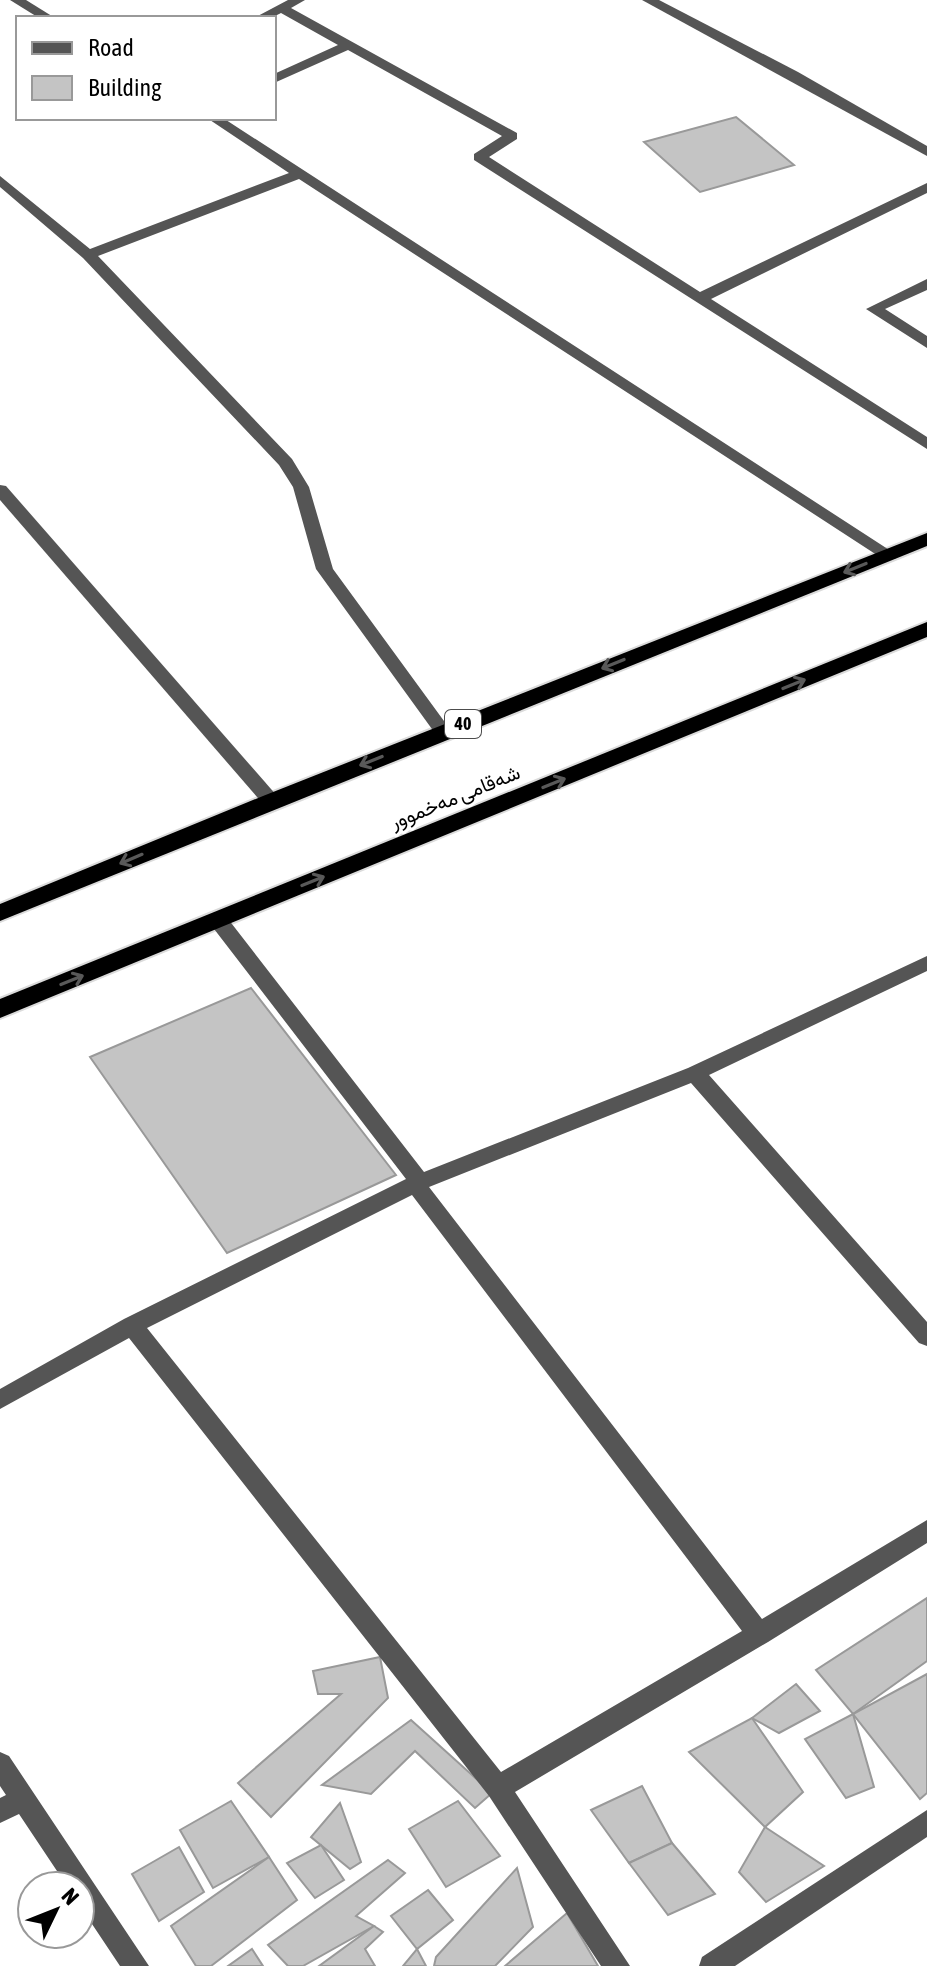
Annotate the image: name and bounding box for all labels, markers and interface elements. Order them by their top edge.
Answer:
legend [16,16,276,120]
text: Road [88,34,134,61]
text: Building [88,74,162,101]
one-way arrow [843,562,868,577]
one-way arrow [601,658,626,673]
one-way arrow [781,676,806,690]
road number: 40 [445,710,481,738]
one-way arrow [359,754,384,769]
street label: شەقامی مەخموور [386,760,524,835]
one-way arrow [541,774,565,789]
one-way arrow [119,852,144,867]
one-way arrow [300,873,325,888]
one-way arrow [59,971,84,986]
north arrow [16,1870,96,1950]
text: N [57,1883,85,1910]

